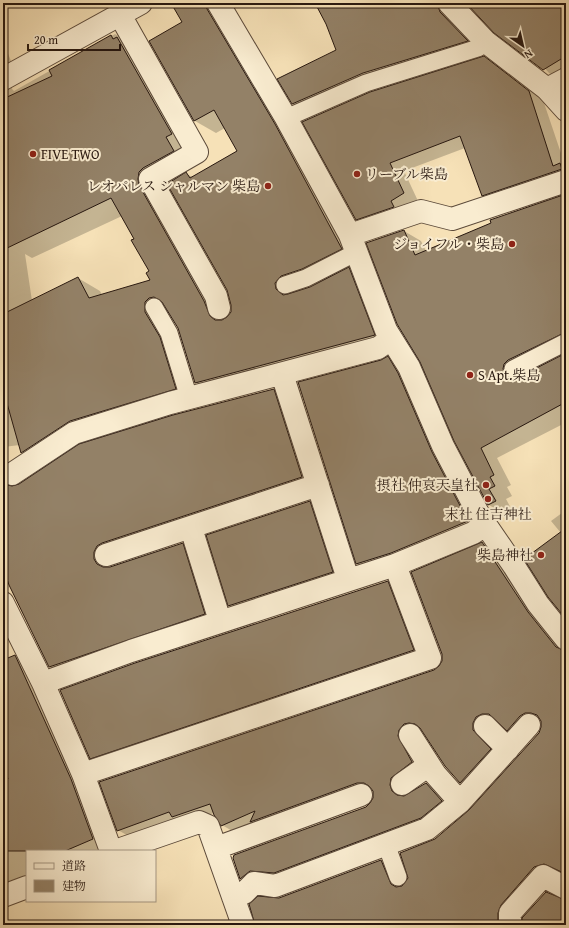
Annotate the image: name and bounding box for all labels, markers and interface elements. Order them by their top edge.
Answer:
scale bar [28,26,120,52]
north arrow [503,26,543,66]
text: 20 m [34,31,58,48]
text: N [521,46,536,63]
place label: FIVE TWO [41,144,99,164]
marker: FIVE TWO [28,149,38,159]
place label: リーブル柴島 [365,164,448,184]
marker: リーブル柴島 [352,169,362,179]
place label: レオパレス シャルマン 柴島 [87,176,260,196]
marker: レオパレス シャルマン 柴島 [263,181,273,191]
place label: ジョイフル・柴島 [393,234,504,254]
marker: ジョイフル・柴島 [507,239,517,249]
place label: S Apt.柴島 [478,365,540,385]
marker: S Apt.柴島 [465,370,475,380]
place label: 摂社 仲哀天皇社 [377,475,478,495]
marker: 摂社 仲哀天皇社 [481,480,491,490]
marker: 末社 住吉神社 [483,494,493,504]
place label: 末社 住吉神社 [444,504,532,524]
place label: 柴島神社 [477,545,533,565]
marker: 柴島神社 [536,550,546,560]
legend [26,850,156,902]
text: 道路 [62,857,86,874]
text: 建物 [62,877,86,894]

